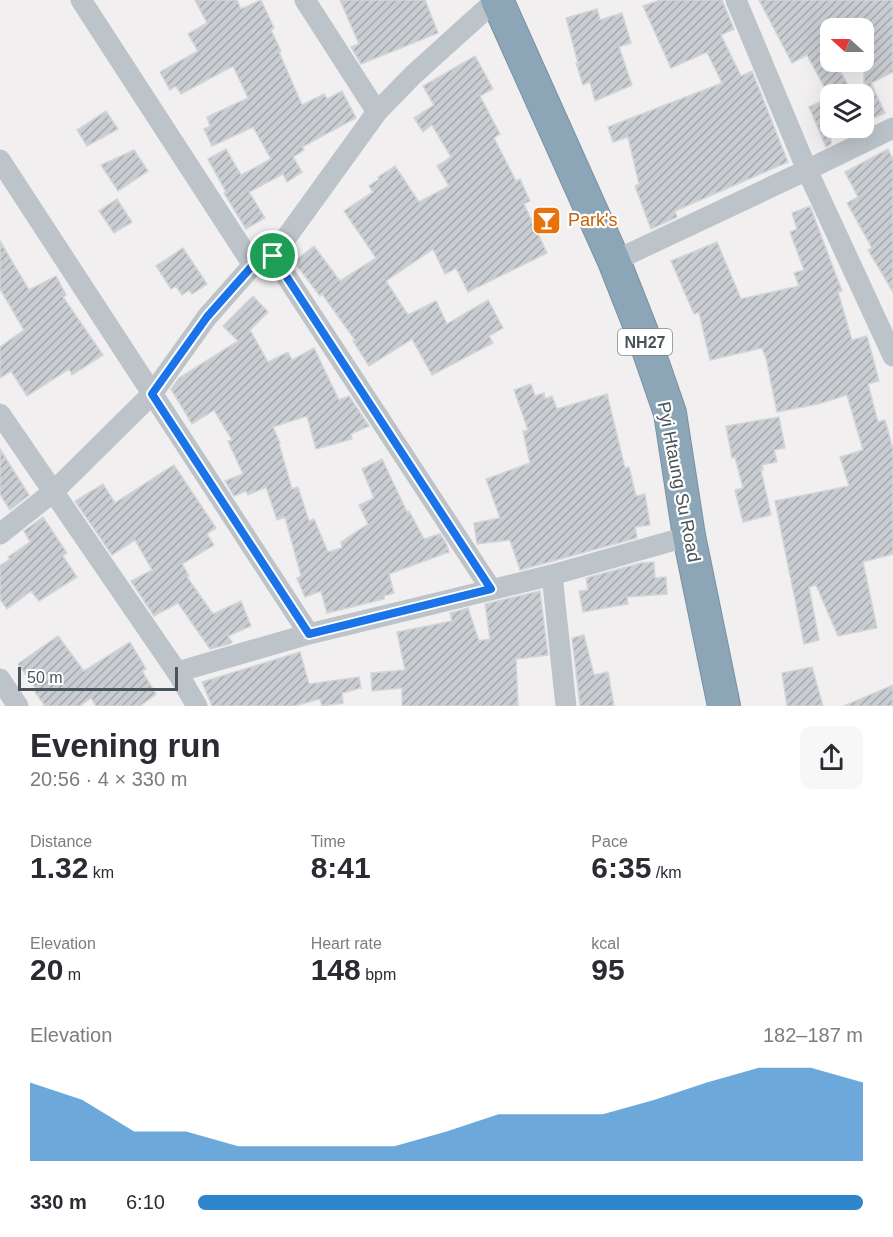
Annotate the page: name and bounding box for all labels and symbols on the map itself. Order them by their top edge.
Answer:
north arrow [820,18,874,72]
bar icon: Park's [531,204,563,236]
place label: Park's [568,210,617,230]
pin [247,230,298,281]
road number: NH27 [618,329,672,355]
street label: Pyi Htaung Su Road [654,400,704,564]
scale bar [18,664,178,692]

